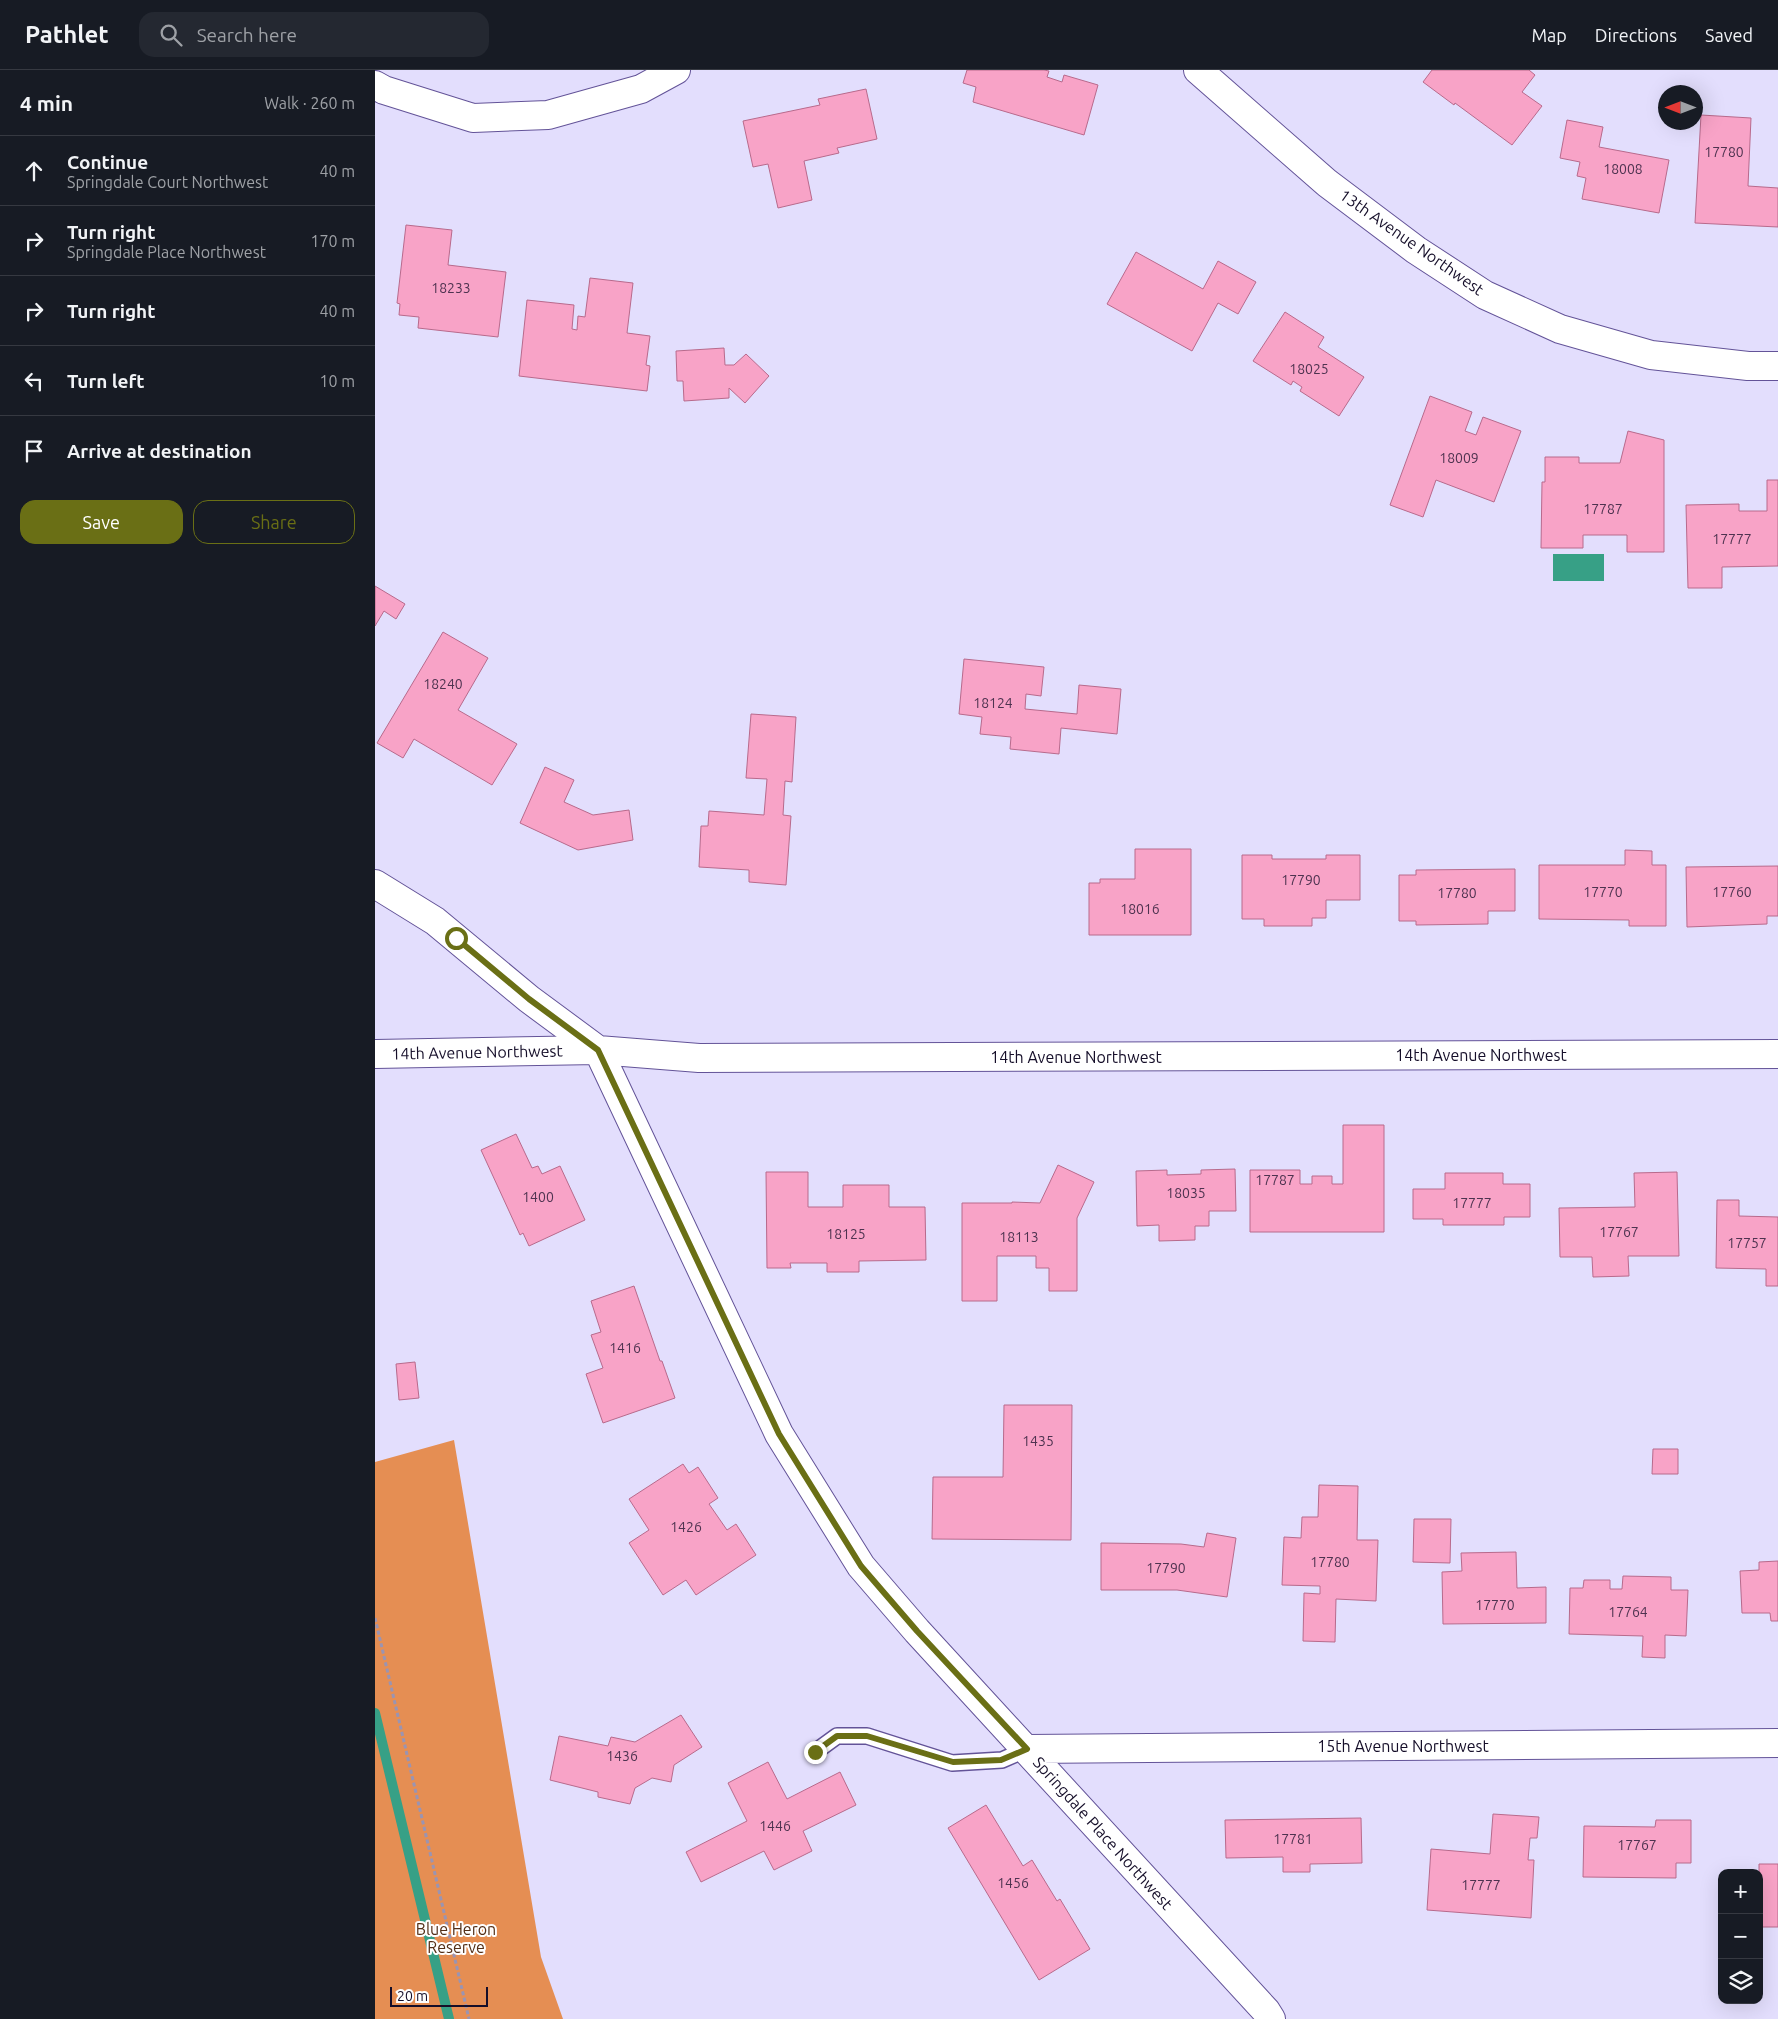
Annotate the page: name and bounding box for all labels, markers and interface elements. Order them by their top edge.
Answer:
search box [139,12,489,57]
text: Pathlet [25,21,109,48]
icon: search [157,21,185,49]
text: Search here [197,24,297,46]
text: Map [1531,25,1567,45]
text: Directions [1595,25,1677,45]
text: Saved [1705,25,1753,45]
north arrow [1658,85,1703,130]
text: 4 min [20,91,73,115]
text: Walk · 260 m [264,94,355,112]
house number: 17780 [1704,144,1744,160]
text: Continue [67,151,148,173]
icon: ahead [20,157,48,185]
house number: 18008 [1603,161,1643,177]
text: 40 m [319,162,355,180]
text: Springdale Court Northwest [67,173,268,191]
street label: 13th Avenue Northwest [1337,185,1488,299]
text: Turn right [67,221,155,243]
icon: right [20,227,48,255]
text: 170 m [310,232,355,250]
text: Springdale Place Northwest [67,243,266,261]
house number: 18233 [431,280,471,296]
icon: right [20,297,48,325]
text: Turn right [67,300,155,322]
text: 40 m [319,302,355,320]
house number: 18025 [1289,361,1329,377]
icon: left [20,367,48,395]
text: Turn left [67,370,145,392]
text: 10 m [319,372,355,390]
icon: arrive [20,437,48,465]
text: Arrive at destination [67,440,252,462]
house number: 18009 [1439,450,1479,466]
button: Save [20,500,183,544]
button: Share [193,500,355,544]
house number: 17787 [1583,501,1623,517]
house number: 17777 [1712,531,1752,547]
house number: 18240 [423,676,463,692]
house number: 18124 [973,695,1013,711]
house number: 17790 [1281,872,1321,888]
house number: 17770 [1583,884,1623,900]
house number: 17760 [1712,884,1752,900]
house number: 17780 [1437,885,1477,901]
house number: 18016 [1120,901,1160,917]
route start [445,927,468,950]
street label: 14th Avenue Northwest [391,1041,564,1062]
street label: 14th Avenue Northwest [1395,1046,1567,1064]
street label: 14th Avenue Northwest [990,1048,1162,1066]
house number: 17787 [1255,1172,1295,1188]
house number: 18035 [1166,1185,1206,1201]
house number: 1400 [522,1189,554,1205]
house number: 17777 [1452,1195,1492,1211]
house number: 17767 [1599,1224,1639,1240]
house number: 18125 [826,1226,866,1242]
house number: 18113 [999,1229,1039,1245]
house number: 17757 [1727,1235,1767,1251]
house number: 1416 [609,1340,641,1356]
house number: 1435 [1022,1433,1054,1449]
house number: 1426 [670,1519,702,1535]
house number: 17780 [1310,1554,1350,1570]
house number: 17790 [1146,1560,1186,1576]
house number: 17770 [1475,1597,1515,1613]
house number: 17764 [1608,1604,1648,1620]
street label: 15th Avenue Northwest [1317,1737,1489,1755]
route end [804,1741,827,1764]
house number: 1436 [606,1748,638,1764]
street label: Springdale Place Northwest [1030,1753,1177,1913]
house number: 1446 [759,1818,791,1834]
house number: 17781 [1273,1831,1313,1847]
house number: 17767 [1617,1837,1657,1853]
map controls [1718,1869,1763,2004]
button: + [1718,1869,1763,1914]
house number: 1456 [997,1875,1029,1891]
house number: 17777 [1461,1877,1501,1893]
button: − [1718,1914,1763,1959]
park label: Blue Heron Reserve [416,1920,496,1956]
button: layers [1718,1959,1763,2004]
scale bar [390,1984,487,2007]
text: 20 m [397,1988,428,2004]

